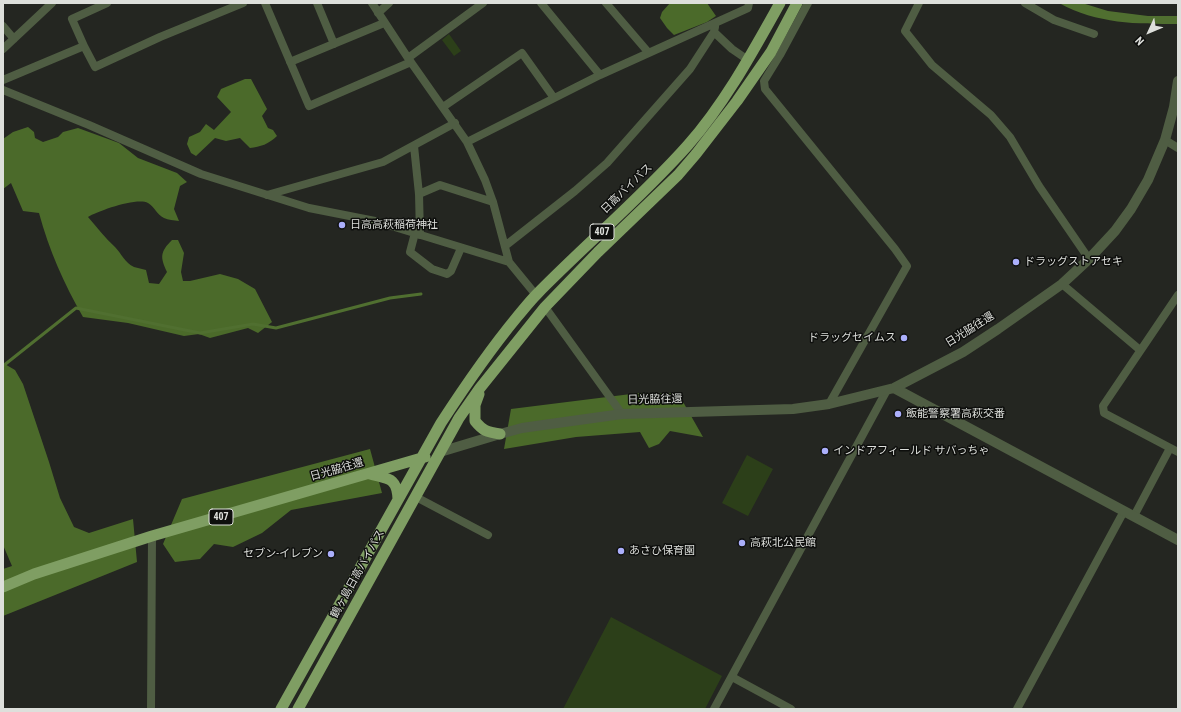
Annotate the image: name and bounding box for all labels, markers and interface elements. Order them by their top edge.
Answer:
north arrow [1129,12,1169,52]
text: N [1133,34,1147,48]
street label: 日高バイパス [599,161,655,217]
place label: 日高高萩稲荷神社 [350,218,438,232]
marker: 日高高萩稲荷神社 [337,220,347,230]
road number: 407 [590,224,614,240]
place label: ドラッグストアセキ [1024,255,1123,269]
marker: ドラッグストアセキ [1011,257,1021,267]
street label: 日光脇往還 [943,310,997,350]
place label: ドラッグセイムス [808,331,896,345]
marker: ドラッグセイムス [899,333,909,343]
street label: 日光脇往還 [627,393,683,407]
place label: 飯能警察署高萩交番 [906,407,1005,421]
marker: 飯能警察署高萩交番 [893,409,903,419]
place label: インドアフィールド サバっちゃ [833,444,990,458]
marker: インドアフィールド サバっちゃ [820,446,830,456]
street label: 日光脇往還 [309,456,365,484]
road number: 407 [209,509,233,525]
street label: 鶴ヶ島日高バイパス [328,528,388,620]
place label: 高萩北公民館 [750,536,816,550]
marker: 高萩北公民館 [737,538,747,548]
place label: あさひ保育園 [629,544,695,558]
marker: あさひ保育園 [616,546,626,556]
place label: セブン-イレブン [243,547,323,561]
marker: セブン-イレブン [326,549,336,559]

